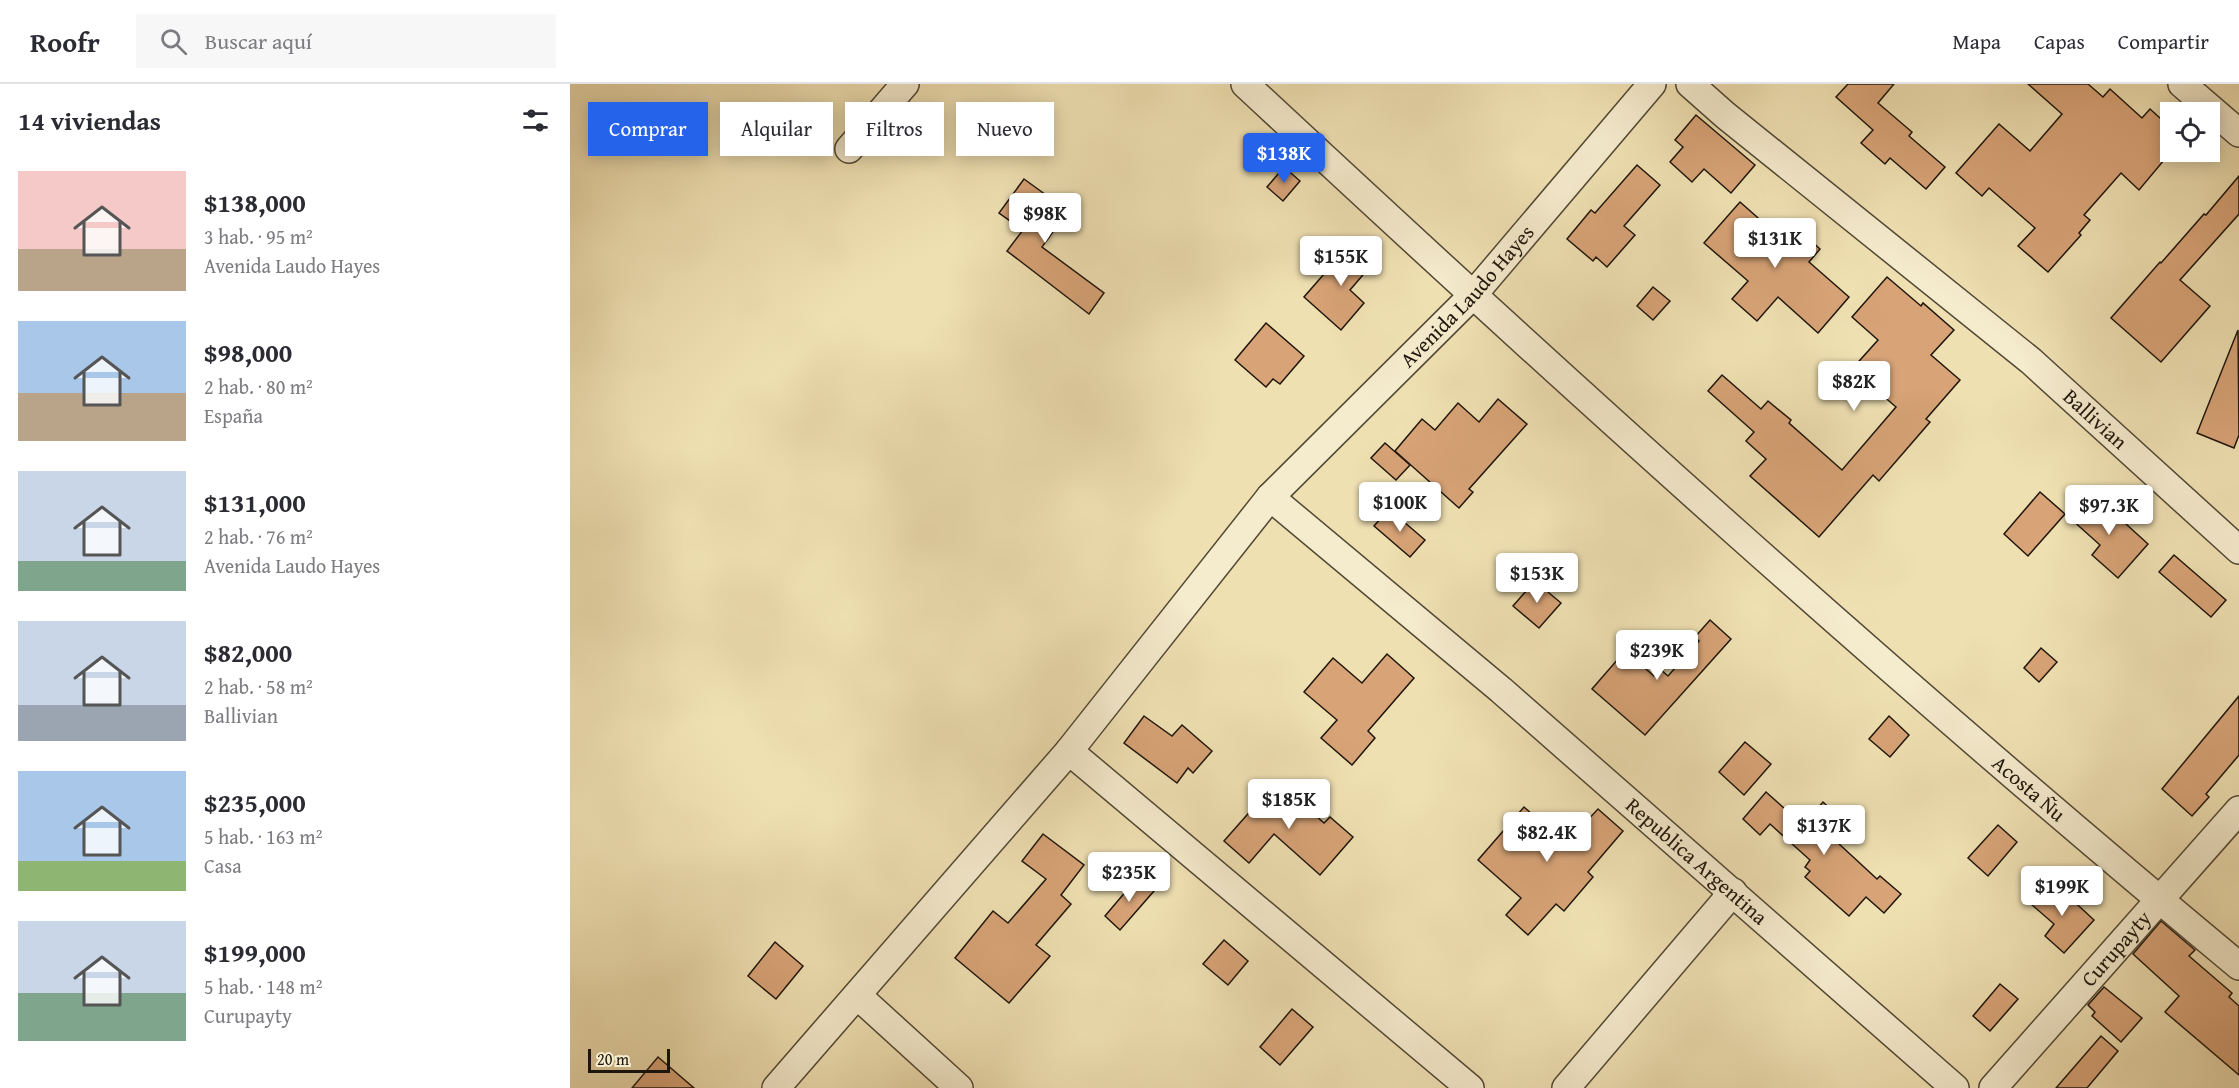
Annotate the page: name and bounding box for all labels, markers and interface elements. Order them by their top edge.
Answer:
search box [136,14,556,68]
text: Roofr [30,21,100,62]
icon: search [157,25,190,58]
text: Buscar aquí [205,25,312,57]
text: Mapa [1952,26,2001,57]
text: Capas [2034,26,2085,57]
text: Compartir [2118,26,2209,57]
text: 14 viviendas [18,101,161,140]
chip: Comprar [588,102,708,156]
chip: Alquilar [720,102,833,156]
chip: Filtros [845,102,944,156]
chip: Nuevo [956,102,1054,156]
map controls [2160,102,2220,162]
button: locate [2160,102,2220,162]
icon: filters [519,104,552,137]
pin: $138K [1242,133,1326,184]
text: $138K [1257,138,1311,167]
text: $138,000 [204,183,306,222]
pin: $98K [1009,193,1081,244]
icon: home [66,195,138,267]
text: $98K [1023,198,1067,227]
street label: Avenida Laudo Hayes [1393,218,1541,374]
pin: $131K [1733,218,1817,269]
text: 3 hab. · 95 m² [204,222,313,251]
text: $131K [1748,223,1802,252]
pin: $155K [1299,236,1383,287]
text: $155K [1314,241,1368,270]
text: Avenida Laudo Hayes [204,251,380,280]
text: $98,000 [204,333,292,372]
icon: home [66,345,138,417]
pin: $82K [1818,361,1890,412]
text: $82K [1832,366,1876,395]
text: 2 hab. · 80 m² [204,372,313,401]
street label: Ballivian [2056,381,2135,457]
text: España [204,401,263,430]
pin: $100K [1358,482,1442,533]
text: $131,000 [204,483,306,522]
pin: $97.3K [2060,485,2158,536]
text: $100K [1373,487,1427,516]
text: $97.3K [2079,490,2139,519]
icon: home [66,495,138,567]
text: 2 hab. · 76 m² [204,522,313,551]
text: Avenida Laudo Hayes [204,551,380,580]
pin: $153K [1495,553,1579,604]
text: $153K [1510,558,1564,587]
pin: $239K [1615,630,1699,681]
text: $82,000 [204,633,292,672]
text: $239K [1630,635,1684,664]
icon: home [66,645,138,717]
text: 2 hab. · 58 m² [204,672,313,701]
text: Ballivian [204,701,278,730]
street label: Acosta Ñu [1986,748,2073,829]
pin: $185K [1247,779,1331,830]
text: $235,000 [204,783,306,822]
text: $185K [1262,784,1316,813]
street label: Republica Argentina [1619,790,1775,932]
icon: home [66,795,138,867]
pin: $137K [1782,805,1866,856]
text: $137K [1797,810,1851,839]
pin: $82.4K [1498,812,1596,863]
text: $82.4K [1517,817,1577,846]
text: 5 hab. · 163 m² [204,822,322,851]
text: Casa [204,851,242,880]
pin: $235K [1087,852,1171,903]
text: $235K [1102,857,1156,886]
pin: $199K [2020,866,2104,917]
text: $199K [2035,871,2089,900]
street label: Curupayty [2074,903,2158,993]
text: $199,000 [204,933,306,972]
icon: home [66,945,138,1017]
text: 5 hab. · 148 m² [204,972,322,1001]
text: Curupayty [204,1001,292,1030]
scale bar [588,1046,670,1074]
text: 20 m [597,1047,629,1071]

